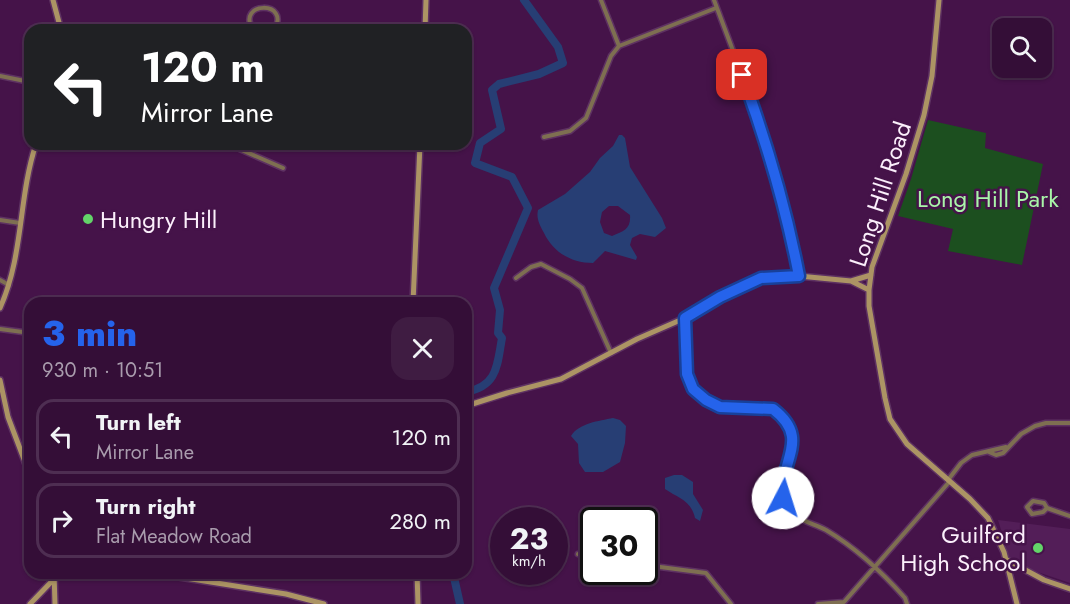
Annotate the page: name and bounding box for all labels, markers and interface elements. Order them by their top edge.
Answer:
map controls [992,18,1052,78]
button: search [992,18,1052,78]
text: 120 m [141,37,265,98]
icon: left [42,48,120,126]
pin [716,49,767,100]
icon: arrive [725,58,758,91]
text: Mirror Lane [141,93,273,132]
street label: Long Hill Road [840,117,920,271]
park label: Long Hill Park [917,181,1059,216]
place label: Hungry Hill [100,202,217,237]
marker: Hungry Hill [81,212,95,226]
text: 3 min [42,307,137,359]
button: close [391,317,454,380]
text: 930 m · 10:51 [42,356,163,385]
text: Turn left [96,406,181,438]
icon: left [45,420,78,453]
text: 120 m [392,421,451,453]
text: Mirror Lane [96,438,194,467]
position arrow [751,466,815,530]
text: Turn right [96,490,196,522]
icon: right [45,504,78,537]
text: 280 m [390,505,451,537]
speed limit sign: 30 [580,507,658,585]
text: 23 [510,517,548,560]
place label: Guilford High School [900,517,1026,580]
text: Flat Meadow Road [96,522,252,551]
marker: Guilford High School [1031,541,1045,555]
text: km/h [512,550,546,572]

